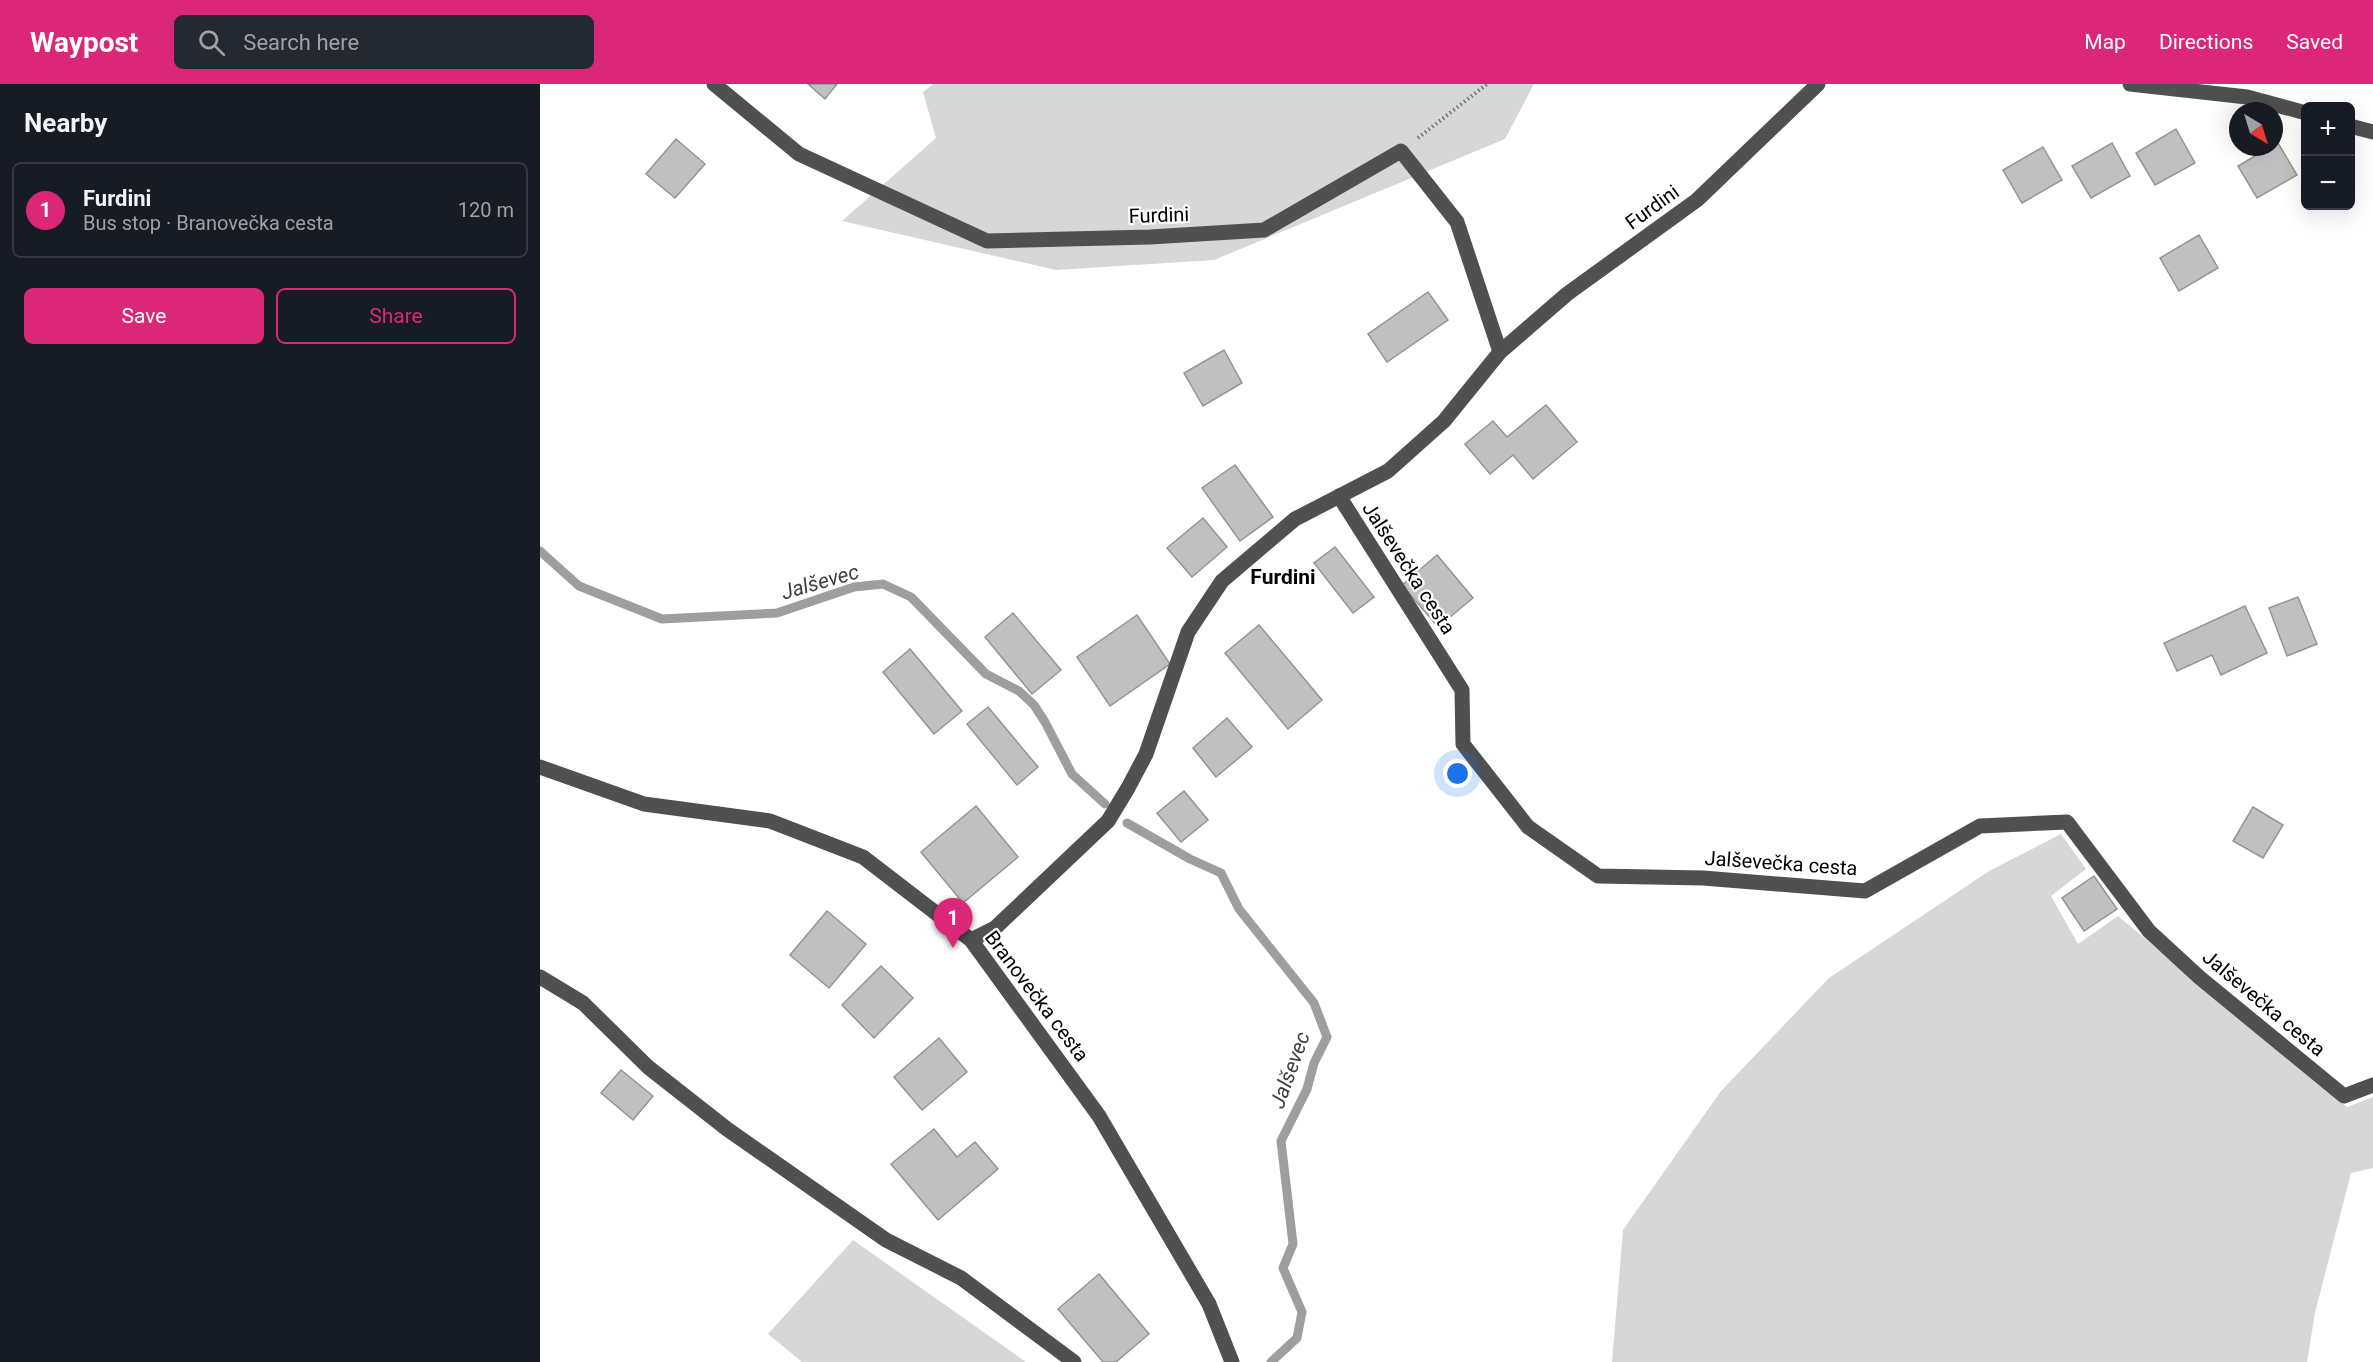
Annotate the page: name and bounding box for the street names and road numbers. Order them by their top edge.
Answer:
street label: Furdini [1620,180,1684,234]
street label: Furdini [1128,202,1190,228]
street label: Jalševečka cesta [1357,497,1461,639]
street label: Jalševečka cesta [1704,846,1858,880]
street label: Branovečka cesta [980,926,1094,1066]
street label: Jalševečka cesta [2198,945,2330,1061]

